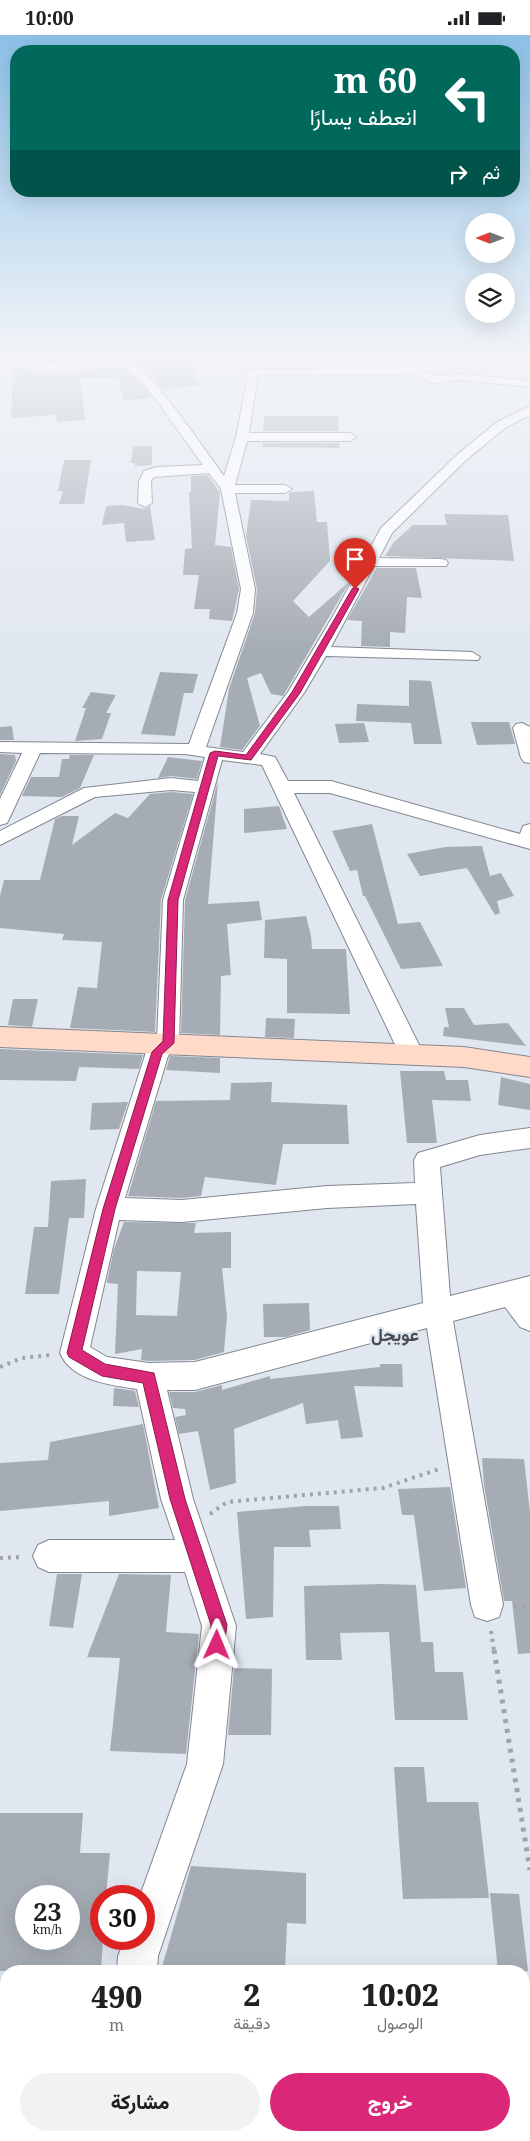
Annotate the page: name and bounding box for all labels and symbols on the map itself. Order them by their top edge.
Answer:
north arrow [465,213,515,263]
pin [334,538,376,589]
district label: عويجل [371,1322,419,1346]
position arrow [190,1618,242,1670]
speed limit sign: 30 [90,1885,155,1950]

